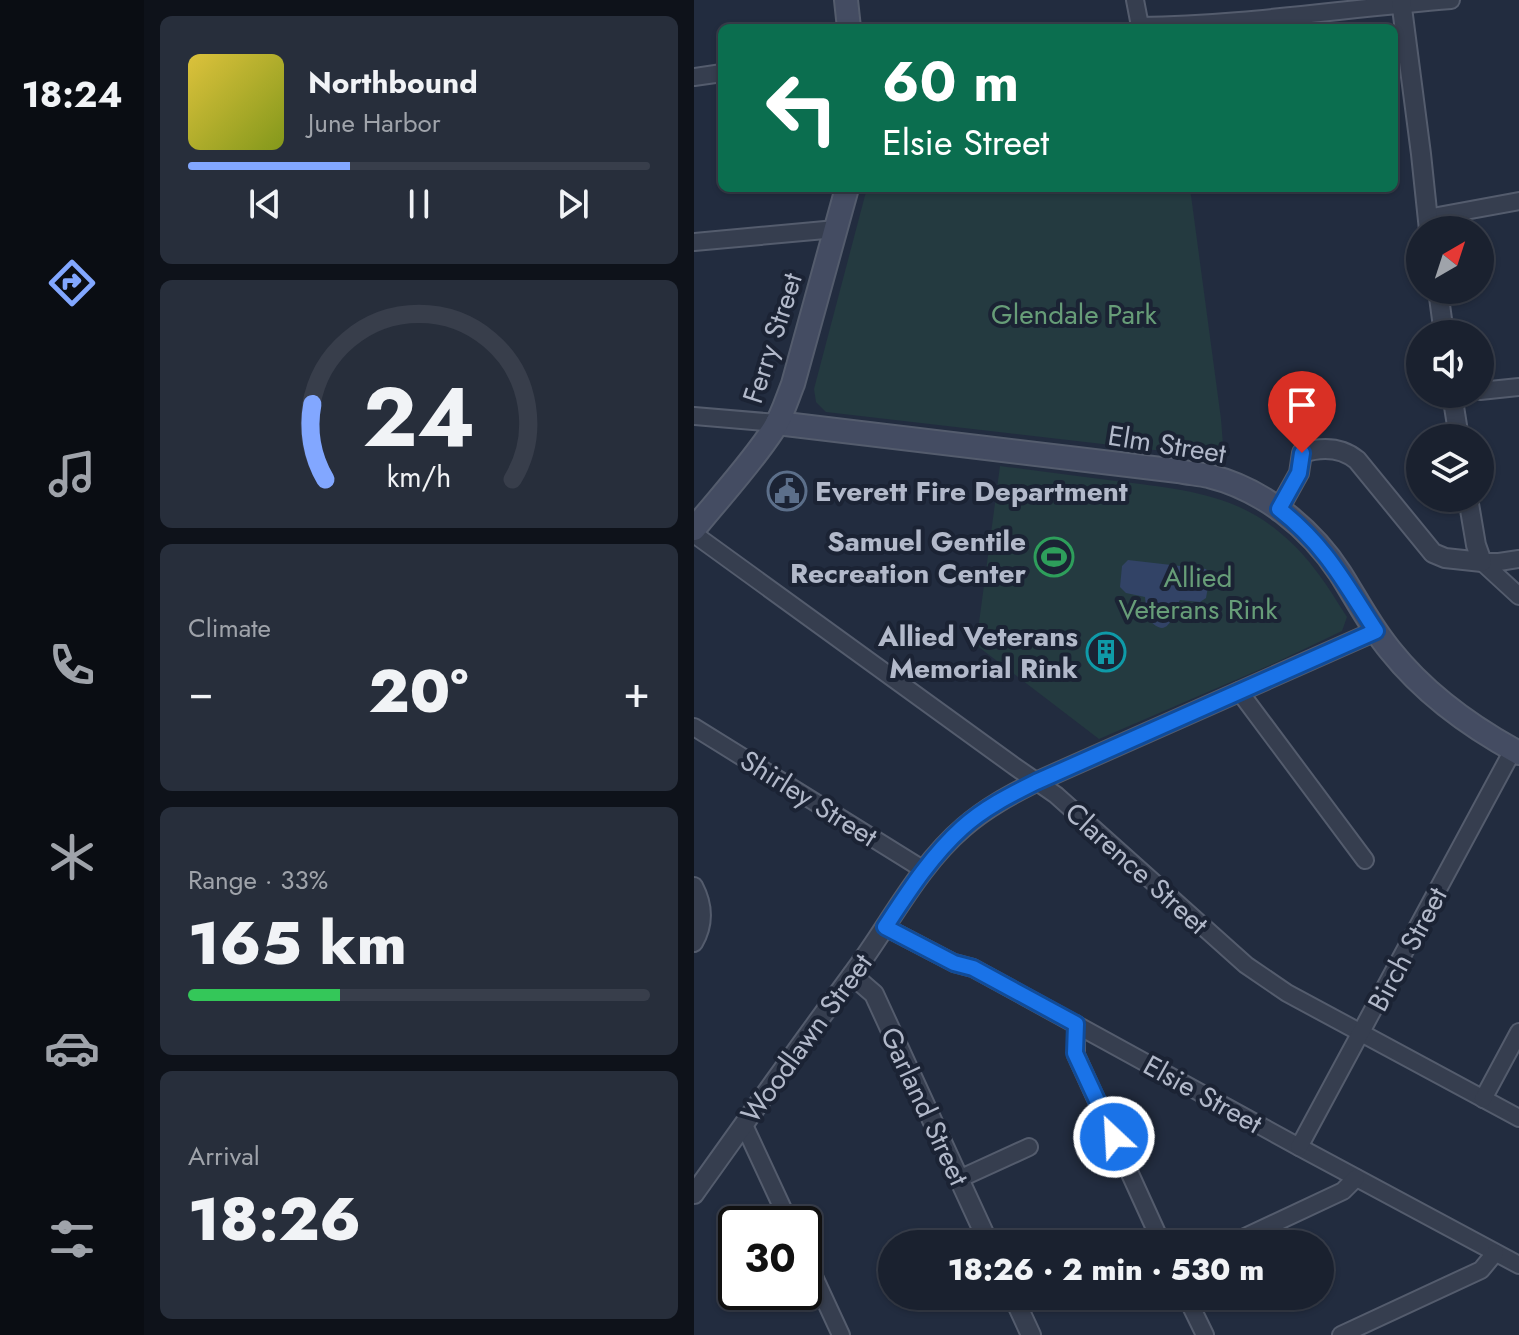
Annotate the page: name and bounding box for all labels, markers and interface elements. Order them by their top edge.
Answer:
text: 60 m [882,41,1019,122]
icon: left [750,56,854,160]
text: Northbound [308,61,478,104]
text: 18:24 [21,68,123,120]
text: June Harbor [308,104,441,142]
text: Elsie Street [882,116,1049,168]
icon: previous [243,182,287,226]
icon: pause [397,182,441,226]
icon: next [551,182,595,226]
north arrow [1406,216,1494,304]
map controls [1406,216,1494,512]
icon: directions [44,255,100,311]
street label: Ferry Street [732,267,813,409]
park label: Glendale Park [991,294,1158,335]
button: sound [1406,320,1494,408]
text: 24 [363,356,475,476]
pin [1268,371,1336,453]
icon: arrive [1280,383,1324,427]
street label: Elm Street [1105,415,1229,474]
button: layers [1406,424,1494,512]
icon: music [44,446,100,502]
text: km/h [387,456,451,498]
public building icon: Everett Fire Department [766,470,808,512]
place label: Everett Fire Department [815,471,1128,512]
place label: Samuel Gentile Recreation Center [790,521,1026,594]
sports icon: Samuel Gentile Recreation Center [1033,536,1075,578]
park label: Allied Veterans Rink [1118,557,1278,630]
text: Climate [188,609,271,647]
place label: Allied Veterans Memorial Rink [877,616,1078,689]
building icon: Allied Veterans Memorial Rink [1085,631,1127,673]
icon: phone [44,637,100,693]
text: 20° [369,648,468,735]
text: − [188,660,214,724]
text: + [623,660,650,724]
street label: Shirley Street [732,740,886,857]
street label: Clarence Street [1056,793,1218,944]
icon: climate [44,829,100,885]
text: Range · 33% [188,861,328,899]
street label: Birch Street [1358,880,1457,1019]
text: 165 km [188,900,407,987]
street label: Woodlawn Street [731,945,882,1132]
icon: car [44,1020,100,1076]
street label: Garland Street [870,1020,979,1192]
street label: Elsie Street [1136,1045,1270,1144]
position arrow [1072,1095,1156,1179]
text: Arrival [188,1137,260,1175]
text: 18:26 [188,1176,361,1263]
speed limit sign: 30 [718,1206,822,1310]
icon: filters [44,1211,100,1267]
text: 18:26 · 2 min · 530 m [948,1248,1264,1291]

